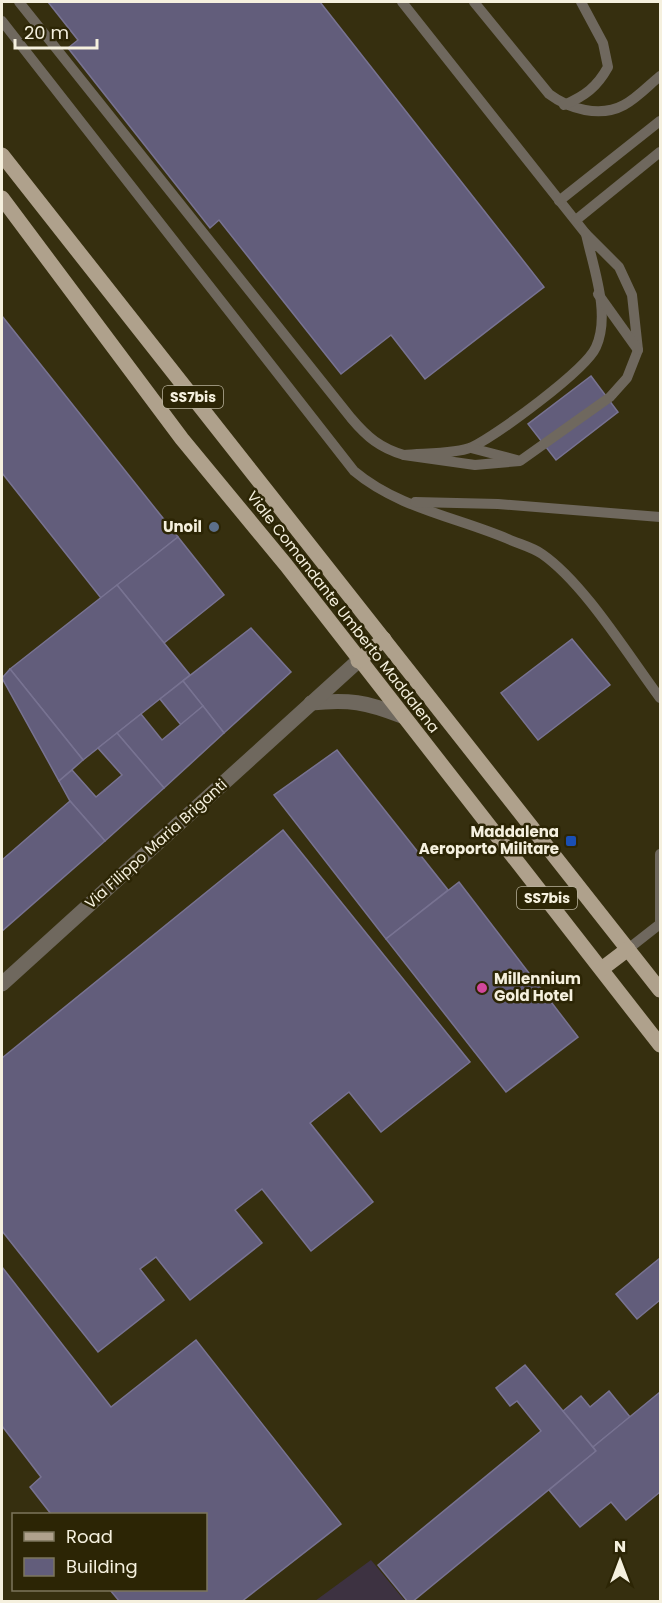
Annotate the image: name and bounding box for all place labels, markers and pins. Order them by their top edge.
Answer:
place label: Unoil [163,516,202,537]
marker: Unoil [207,520,221,534]
place label: Maddalena Aeroporto Militare [419,821,559,859]
marker: Maddalena Aeroporto Militare [564,834,578,848]
place label: Millennium Gold Hotel [494,968,581,1006]
marker: Millennium Gold Hotel [475,981,489,995]

